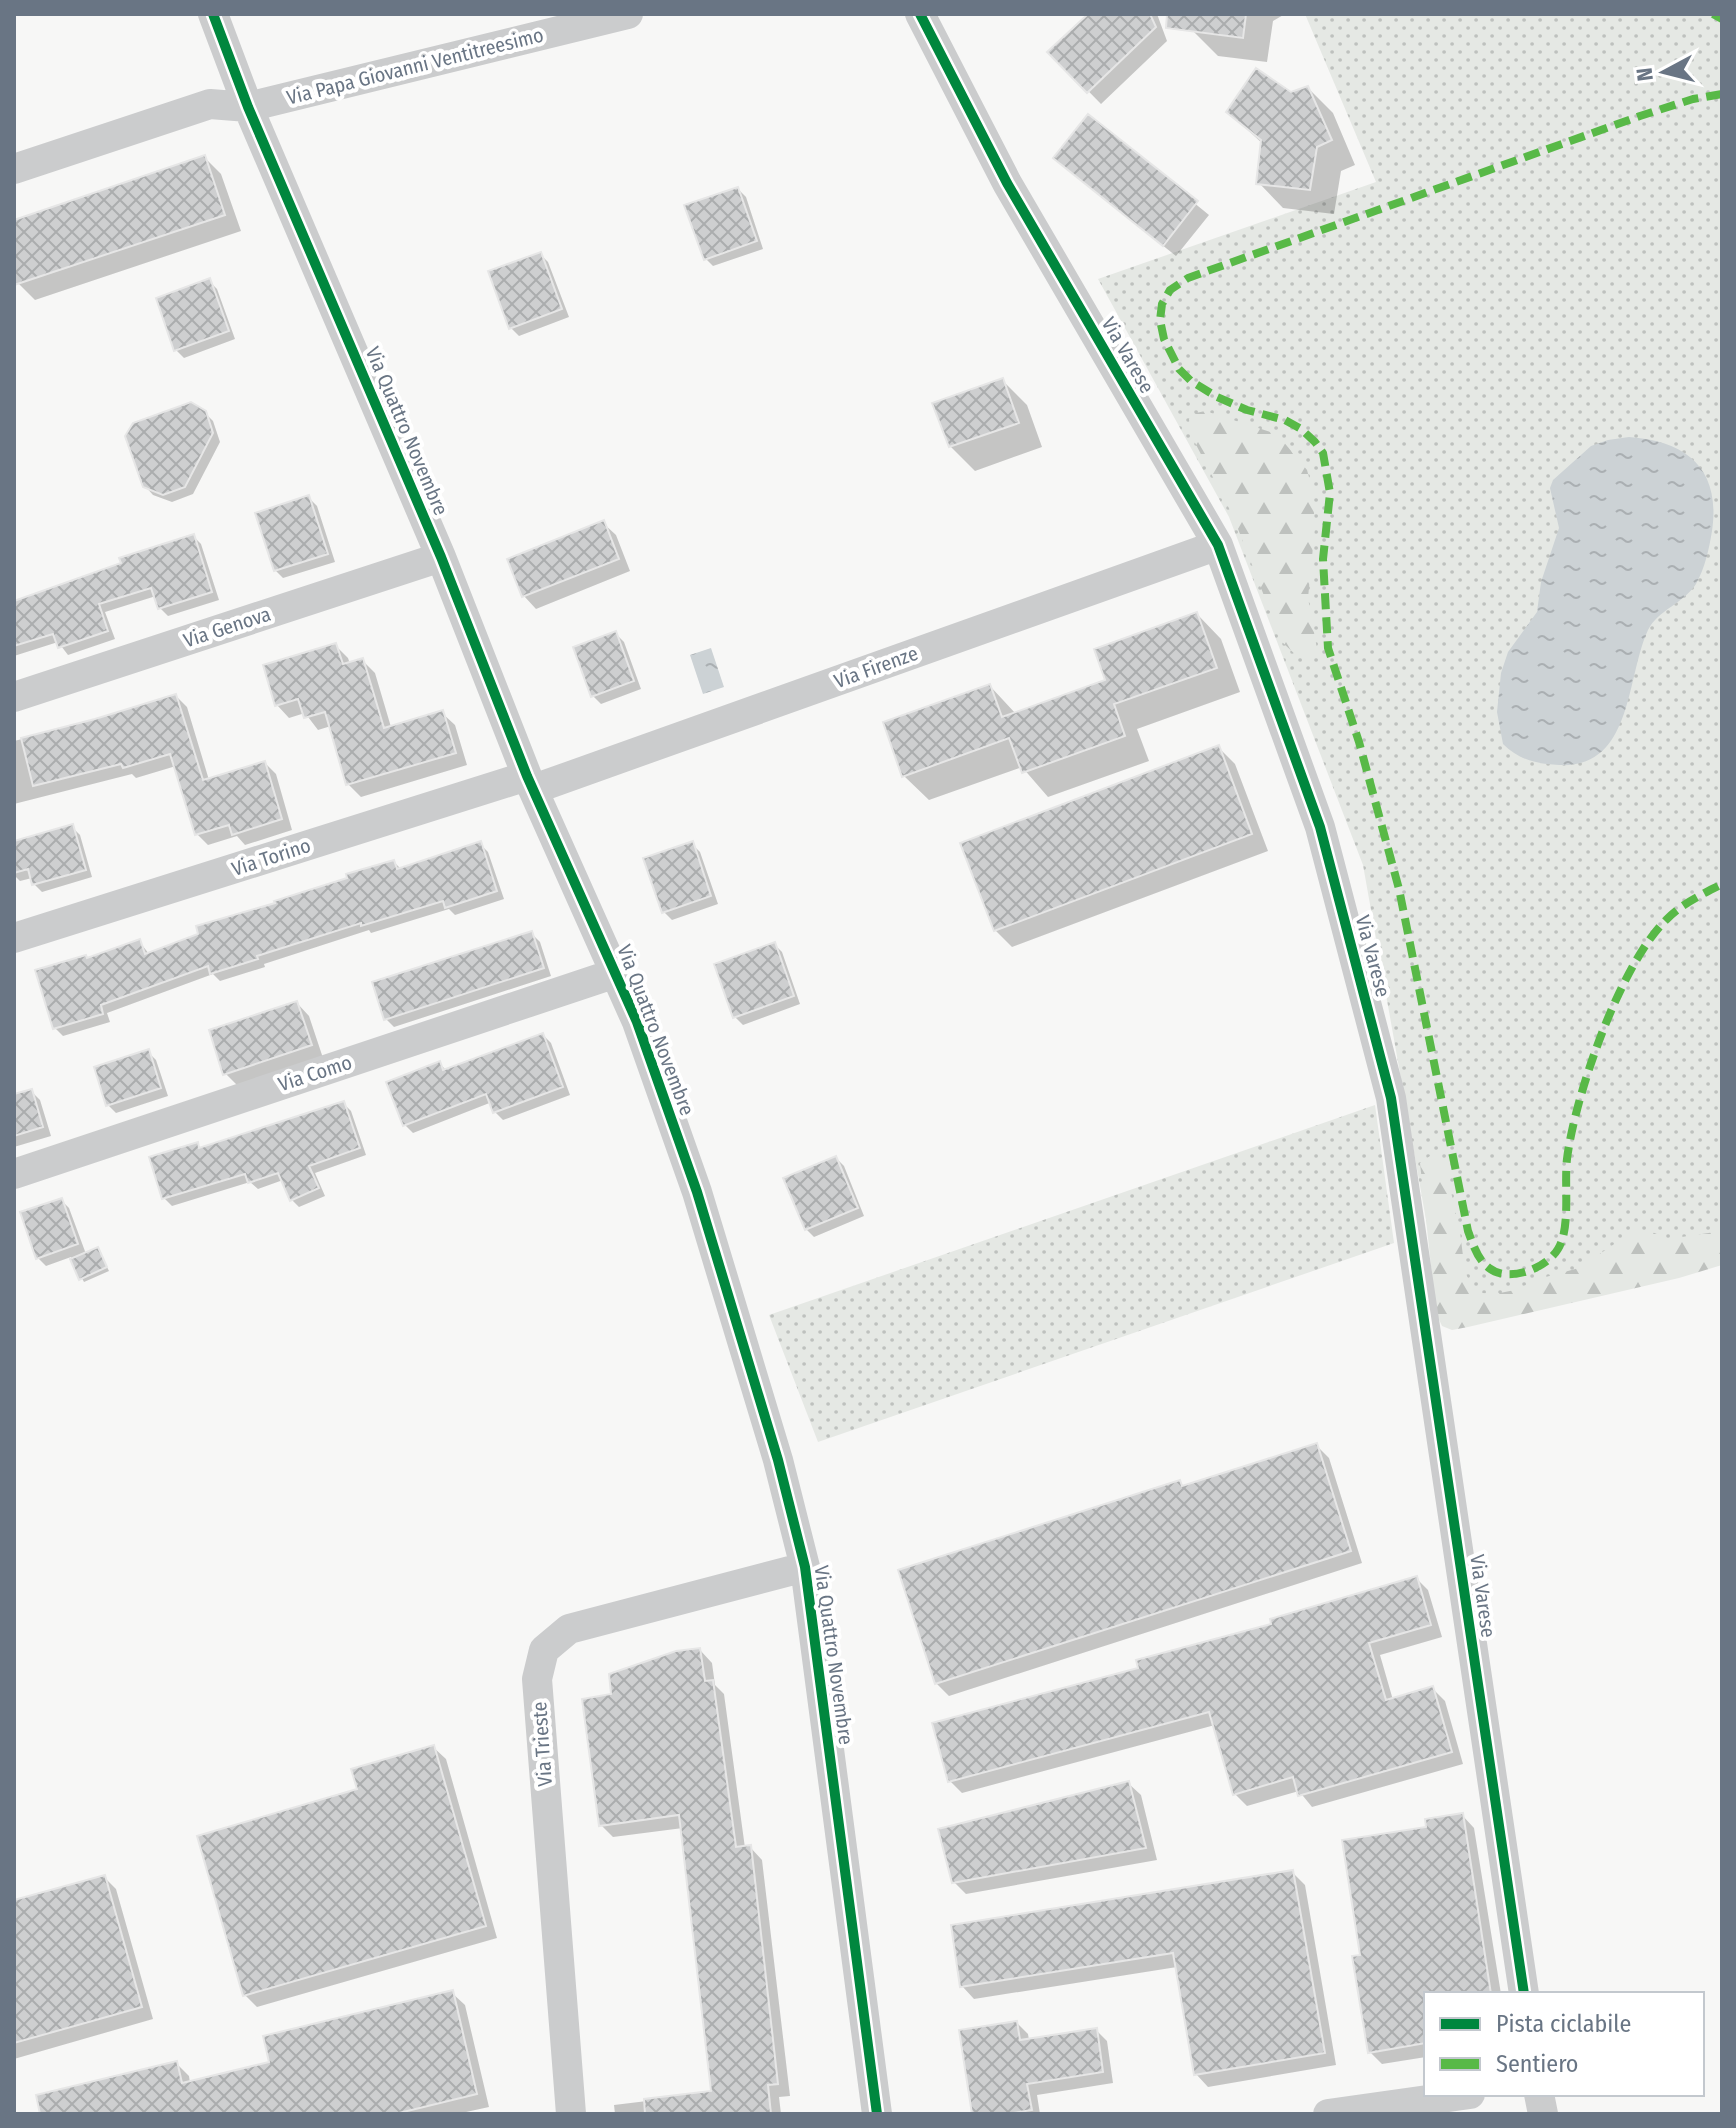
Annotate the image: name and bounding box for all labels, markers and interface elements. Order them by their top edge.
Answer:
street label: Via Papa Giovanni Ventitreesimo [284,22,546,110]
north arrow [1624,32,1704,112]
text: N [1630,66,1659,83]
street label: Via Varese [1097,313,1159,397]
street label: Via Quattro Novembre [361,343,453,519]
street label: Via Genova [180,602,274,652]
street label: Via Firenze [831,641,921,693]
street label: Via Torino [229,833,313,881]
street label: Via Varese [1351,913,1395,999]
street label: Via Quattro Novembre [612,941,700,1119]
street label: Via Como [275,1050,355,1096]
street label: Via Varese [1465,1553,1501,1639]
street label: Via Quattro Novembre [810,1564,858,1746]
street label: Via Trieste [527,1701,557,1787]
legend [1424,1992,1704,2096]
text: Pista ciclabile [1496,2010,1631,2038]
text: Sentiero [1496,2050,1579,2078]

